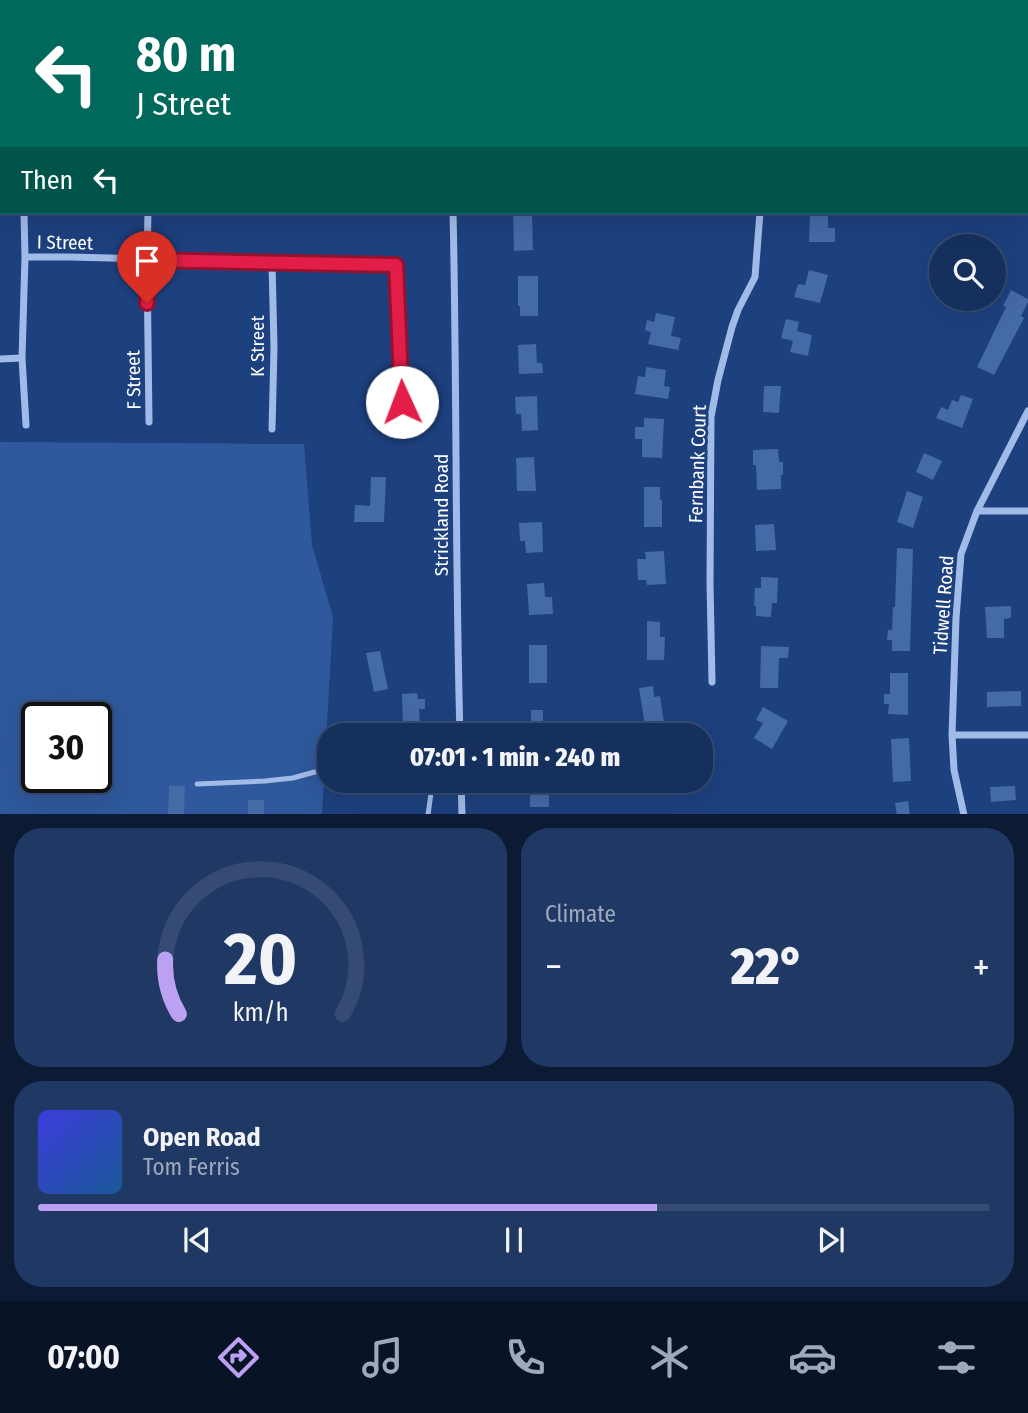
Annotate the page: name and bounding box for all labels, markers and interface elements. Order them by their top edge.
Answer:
text: 80 m [136,25,236,84]
icon: left [21,28,112,119]
text: J Street [136,85,231,123]
icon: left [87,161,125,199]
text: Then [21,165,73,196]
street label: I Street [37,231,94,255]
pin [117,231,177,303]
map controls [929,234,1006,311]
button: search [929,234,1006,311]
icon: arrive [128,242,166,280]
street label: K Street [246,315,269,377]
street label: F Street [121,349,146,410]
position arrow [365,365,439,439]
street label: Fernbank Court [684,404,711,524]
street label: Strickland Road [430,454,453,576]
street label: Tidwell Road [929,555,958,655]
speed limit sign: 30 [21,702,112,793]
text: 07:01 · 1 min · 240 m [410,742,620,773]
text: Climate [545,900,616,928]
text: 20 [223,916,297,1003]
text: 22° [731,935,804,998]
text: − [545,944,562,990]
text: + [973,944,990,990]
text: km/h [233,997,288,1027]
text: Open Road [143,1122,261,1153]
text: Tom Ferris [143,1153,240,1181]
icon: previous [178,1221,216,1259]
icon: pause [495,1221,533,1259]
icon: next [812,1221,850,1259]
icon: directions [214,1333,263,1382]
icon: music [358,1333,407,1382]
icon: phone [501,1333,550,1382]
icon: climate [645,1333,694,1382]
icon: car [788,1333,837,1382]
icon: filters [932,1333,981,1382]
text: 07:00 [47,1338,120,1376]

